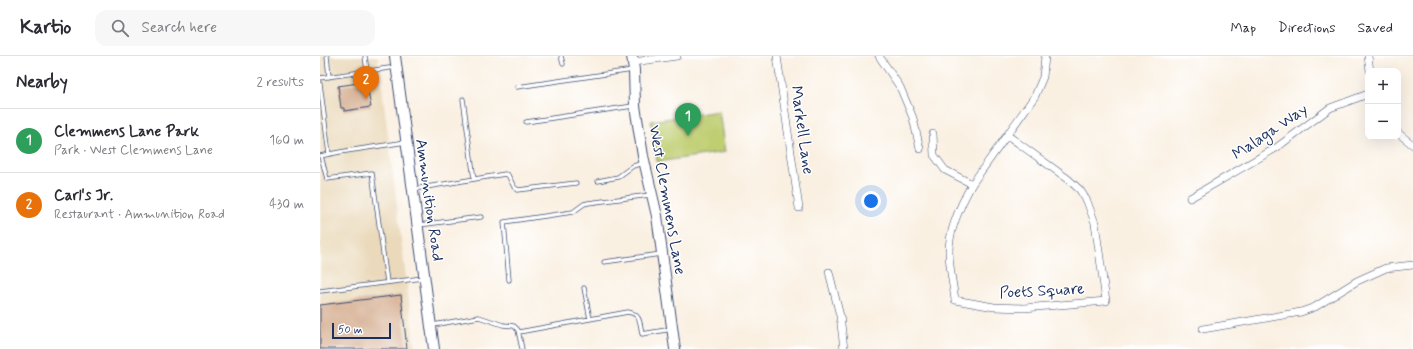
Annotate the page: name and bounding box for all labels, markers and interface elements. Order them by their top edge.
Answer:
search box [95,10,375,46]
text: Kartio [20,15,71,40]
icon: search [109,17,131,39]
text: Search here [141,18,217,38]
text: Map [1230,19,1256,37]
text: Directions [1278,19,1336,37]
text: Saved [1358,19,1393,37]
pin: 2 [353,66,379,99]
map controls [1365,68,1401,140]
button: + [1365,68,1401,104]
text: Nearby [16,71,68,93]
text: 2 results [257,74,304,91]
street label: Markell Lane [785,84,819,176]
street label: Malaga Way [1228,99,1313,166]
pin: 1 [675,103,701,136]
button: − [1365,104,1401,140]
text: Clemmens Lane Park [54,122,199,142]
street label: West Clemmens Lane [644,124,690,276]
text: 1 [26,132,32,149]
text: 160 m [269,132,304,149]
street label: Ammunition Road [410,137,448,263]
text: Park · West Clemmens Lane [54,142,213,159]
text: Carl's Jr. [54,186,113,206]
your location [861,191,881,211]
text: 2 [26,196,32,213]
text: 430 m [269,196,304,213]
text: Restaurant · Ammunition Road [54,206,225,223]
street label: Poets Square [999,278,1085,304]
scale bar [332,321,391,340]
text: 50 m [338,323,363,337]

